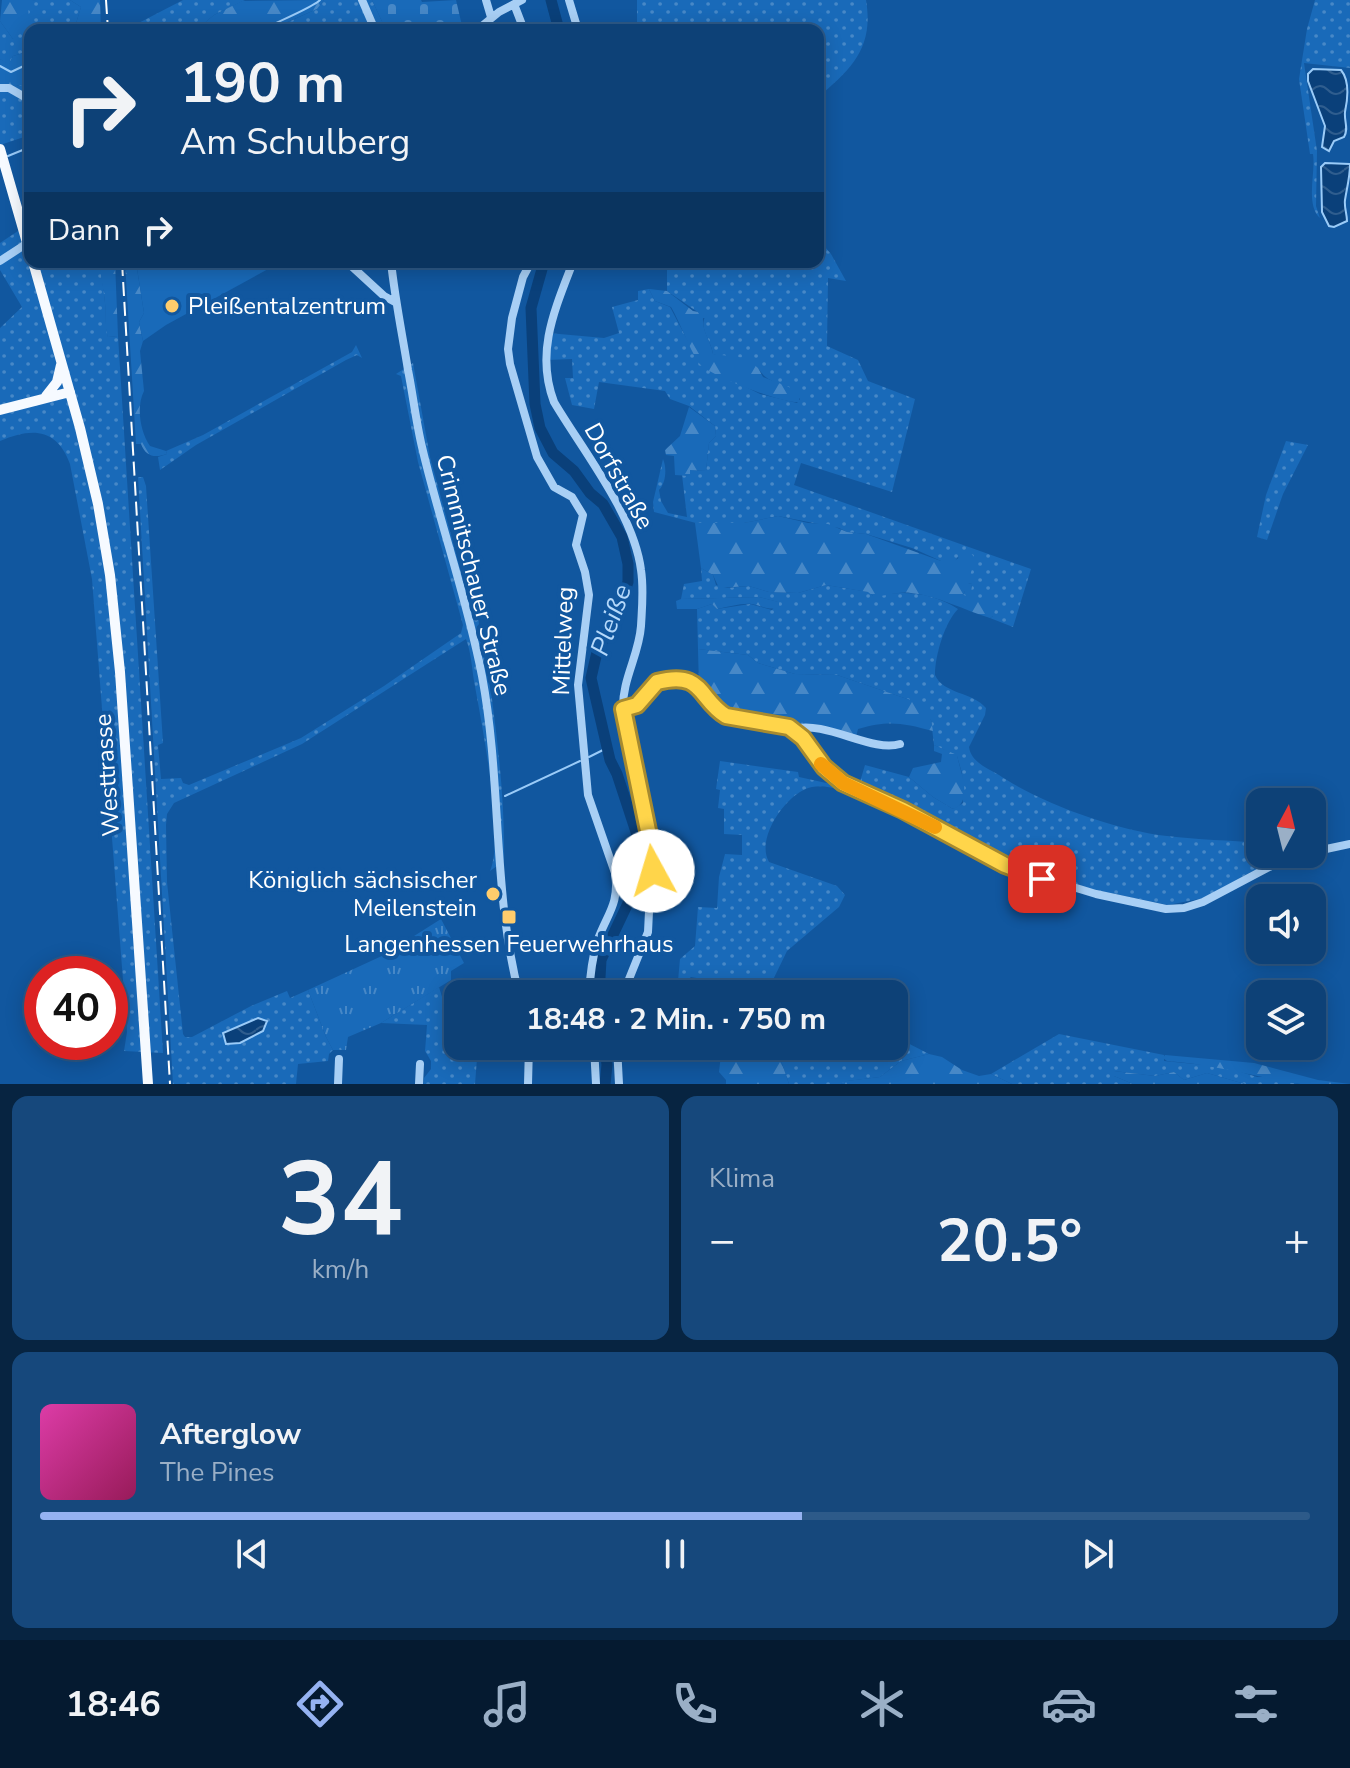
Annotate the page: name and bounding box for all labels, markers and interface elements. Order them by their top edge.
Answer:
text: 190 m [180,45,345,122]
icon: right [48,56,152,160]
text: Am Schulberg [180,118,410,167]
icon: right [136,208,180,252]
text: Dann [48,210,120,251]
place label: Pleißentalzentrum [188,290,386,322]
marker: Pleißentalzentrum [163,297,181,315]
street label: Dorfstraße [577,417,661,535]
street label: Crimmitschauer Straße [429,451,519,699]
water label: Pleiße [582,579,640,661]
street label: Mittelweg [545,586,581,696]
street label: Westtrasse [87,713,127,837]
north arrow [1246,788,1326,868]
map controls [1246,788,1326,1060]
position arrow [611,829,695,913]
pin [1008,845,1076,913]
icon: arrive [1020,857,1064,901]
place label: Königlich sächsischer Meilenstein [248,864,477,924]
button: sound [1246,884,1326,964]
marker: Königlich sächsischer Meilenstein [484,885,502,903]
marker: Langenhessen Feuerwehrhaus [500,908,518,926]
place label: Langenhessen Feuerwehrhaus [344,928,674,960]
speed limit sign: 40 [24,956,128,1060]
button: layers [1246,980,1326,1060]
text: 18:48 · 2 Min. · 750 m [526,999,826,1040]
text: 34 [278,1129,403,1271]
text: Klima [709,1161,775,1196]
text: 20.5° [937,1200,1082,1282]
text: − [709,1211,735,1271]
text: + [1284,1211,1310,1271]
text: km/h [312,1252,369,1287]
text: Afterglow [160,1414,301,1455]
text: The Pines [160,1455,275,1490]
icon: previous [230,1532,274,1576]
icon: pause [653,1532,697,1576]
icon: next [1076,1532,1120,1576]
icon: directions [292,1676,348,1732]
icon: music [479,1676,535,1732]
icon: phone [667,1676,723,1732]
icon: climate [854,1676,910,1732]
icon: car [1041,1676,1097,1732]
icon: filters [1228,1676,1284,1732]
text: 18:46 [66,1680,161,1729]

